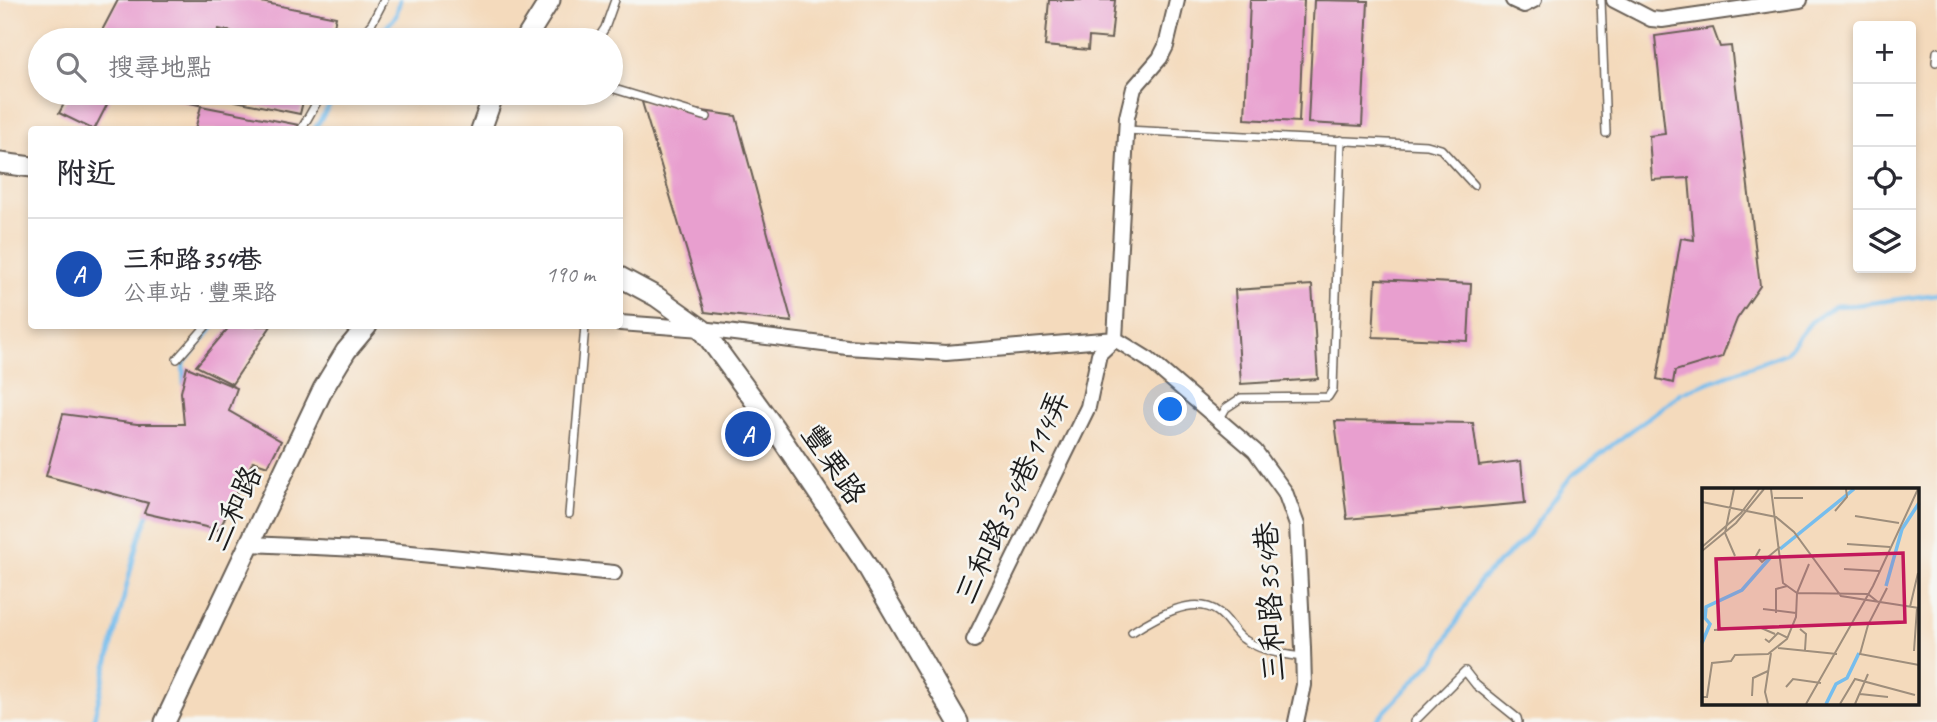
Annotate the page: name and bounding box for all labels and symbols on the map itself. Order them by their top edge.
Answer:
street label: 三和路354巷114弄 [946,384,1078,610]
your location [1153,392,1187,426]
pin: A [725,408,771,460]
street label: 豐栗路 [793,416,875,512]
street label: 三和路 [198,459,270,557]
inset map [1702,488,1920,704]
street label: 三和路354巷 [1247,521,1293,683]

